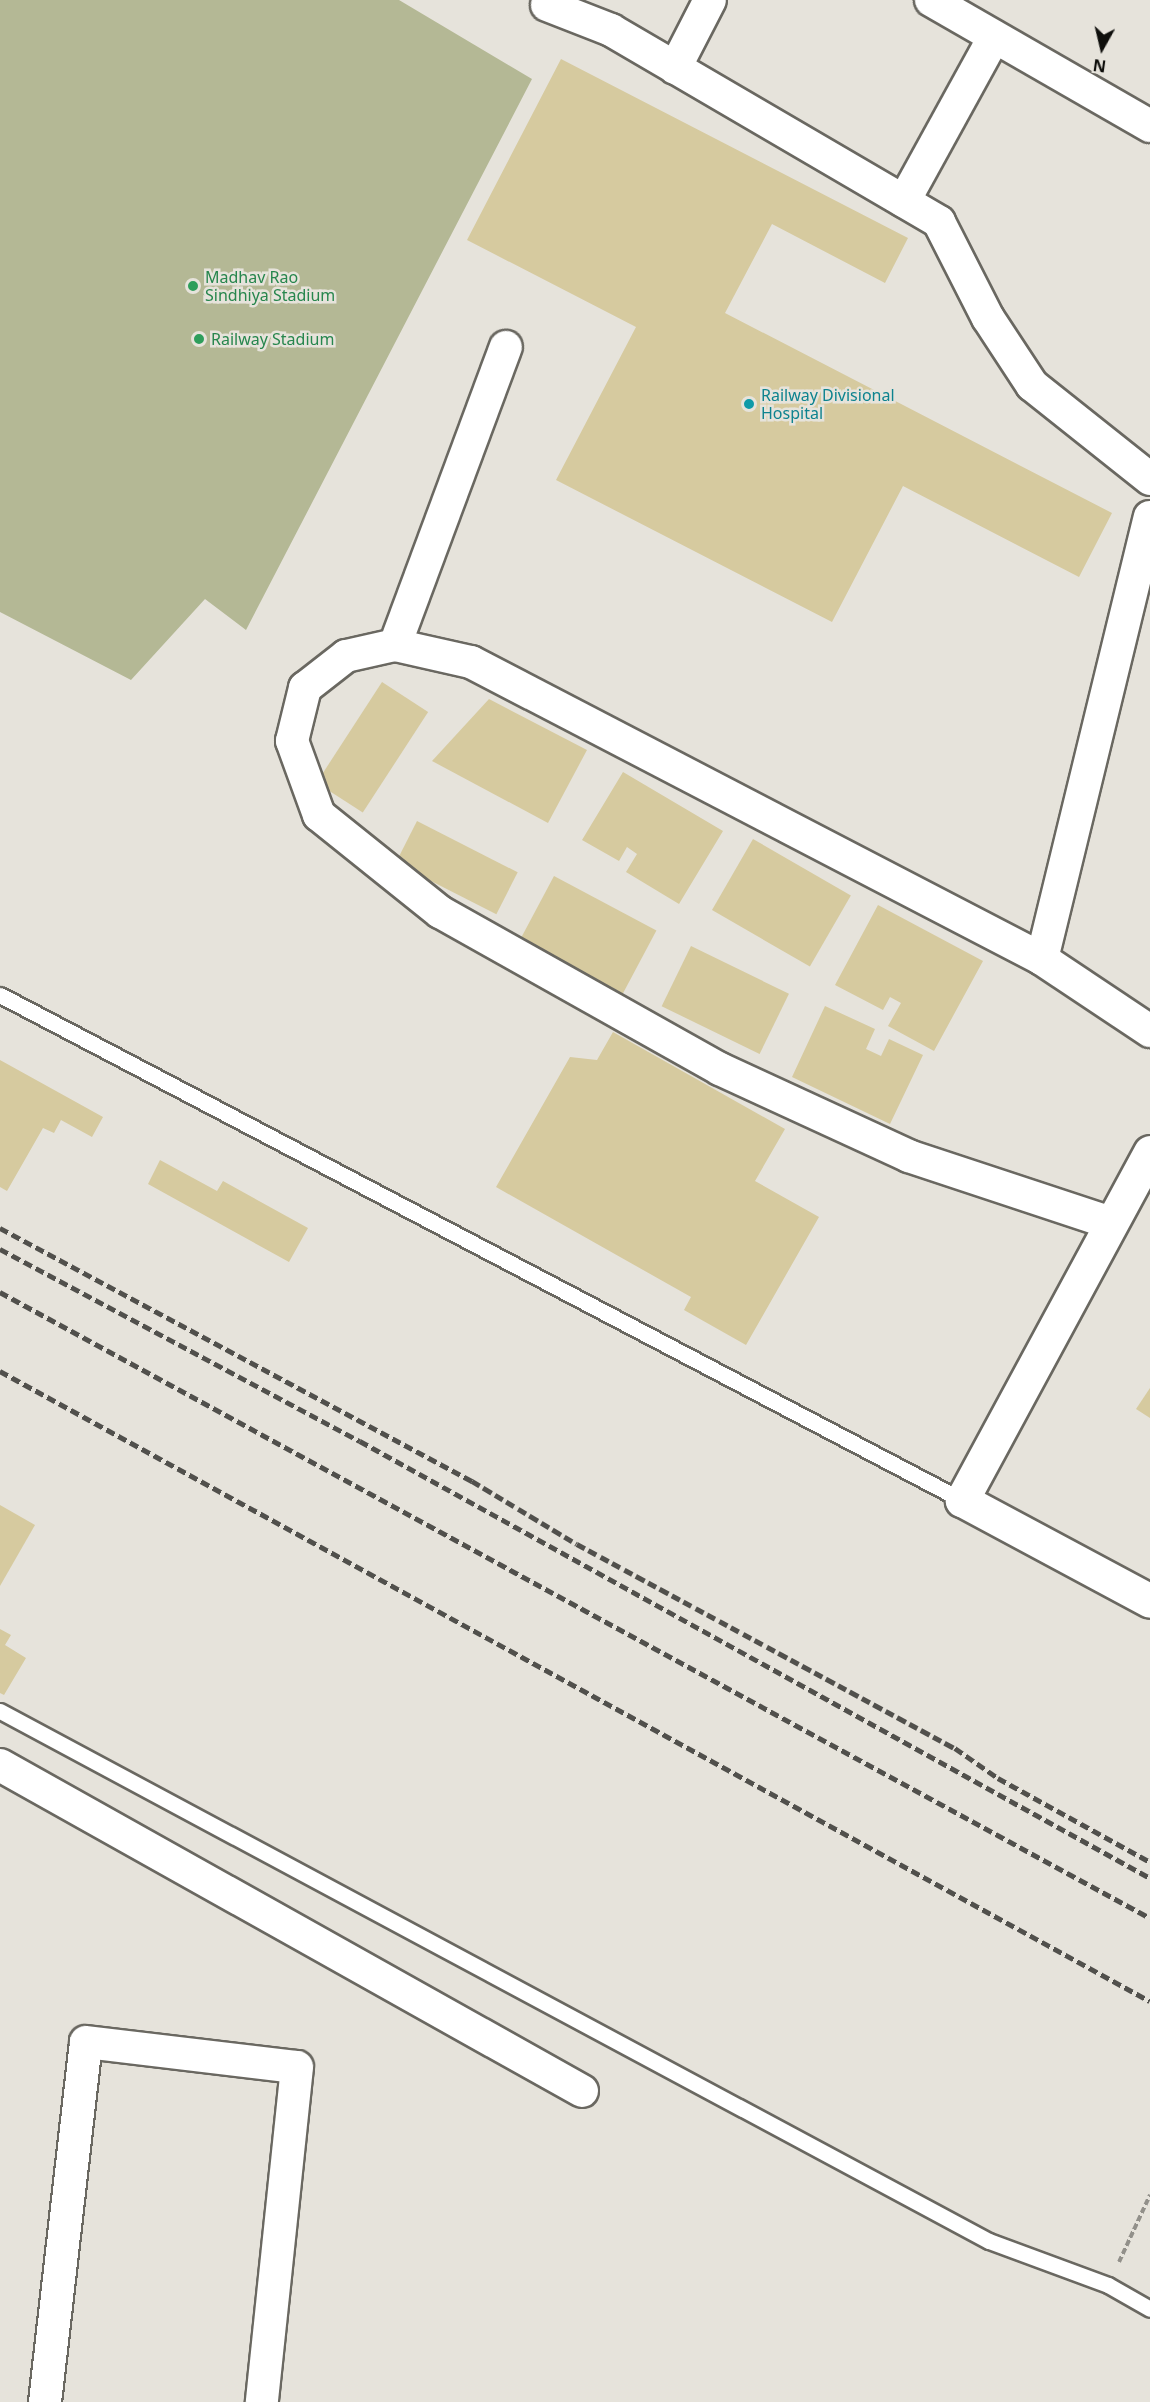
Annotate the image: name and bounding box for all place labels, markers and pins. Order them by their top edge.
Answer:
place label: Madhav Rao Sindhiya Stadium [205,267,335,305]
marker: Madhav Rao Sindhiya Stadium [186,279,200,293]
place label: Railway Stadium [211,329,334,349]
marker: Railway Stadium [192,332,206,346]
place label: Railway Divisional Hospital [761,385,895,423]
marker: Railway Divisional Hospital [742,397,756,411]

